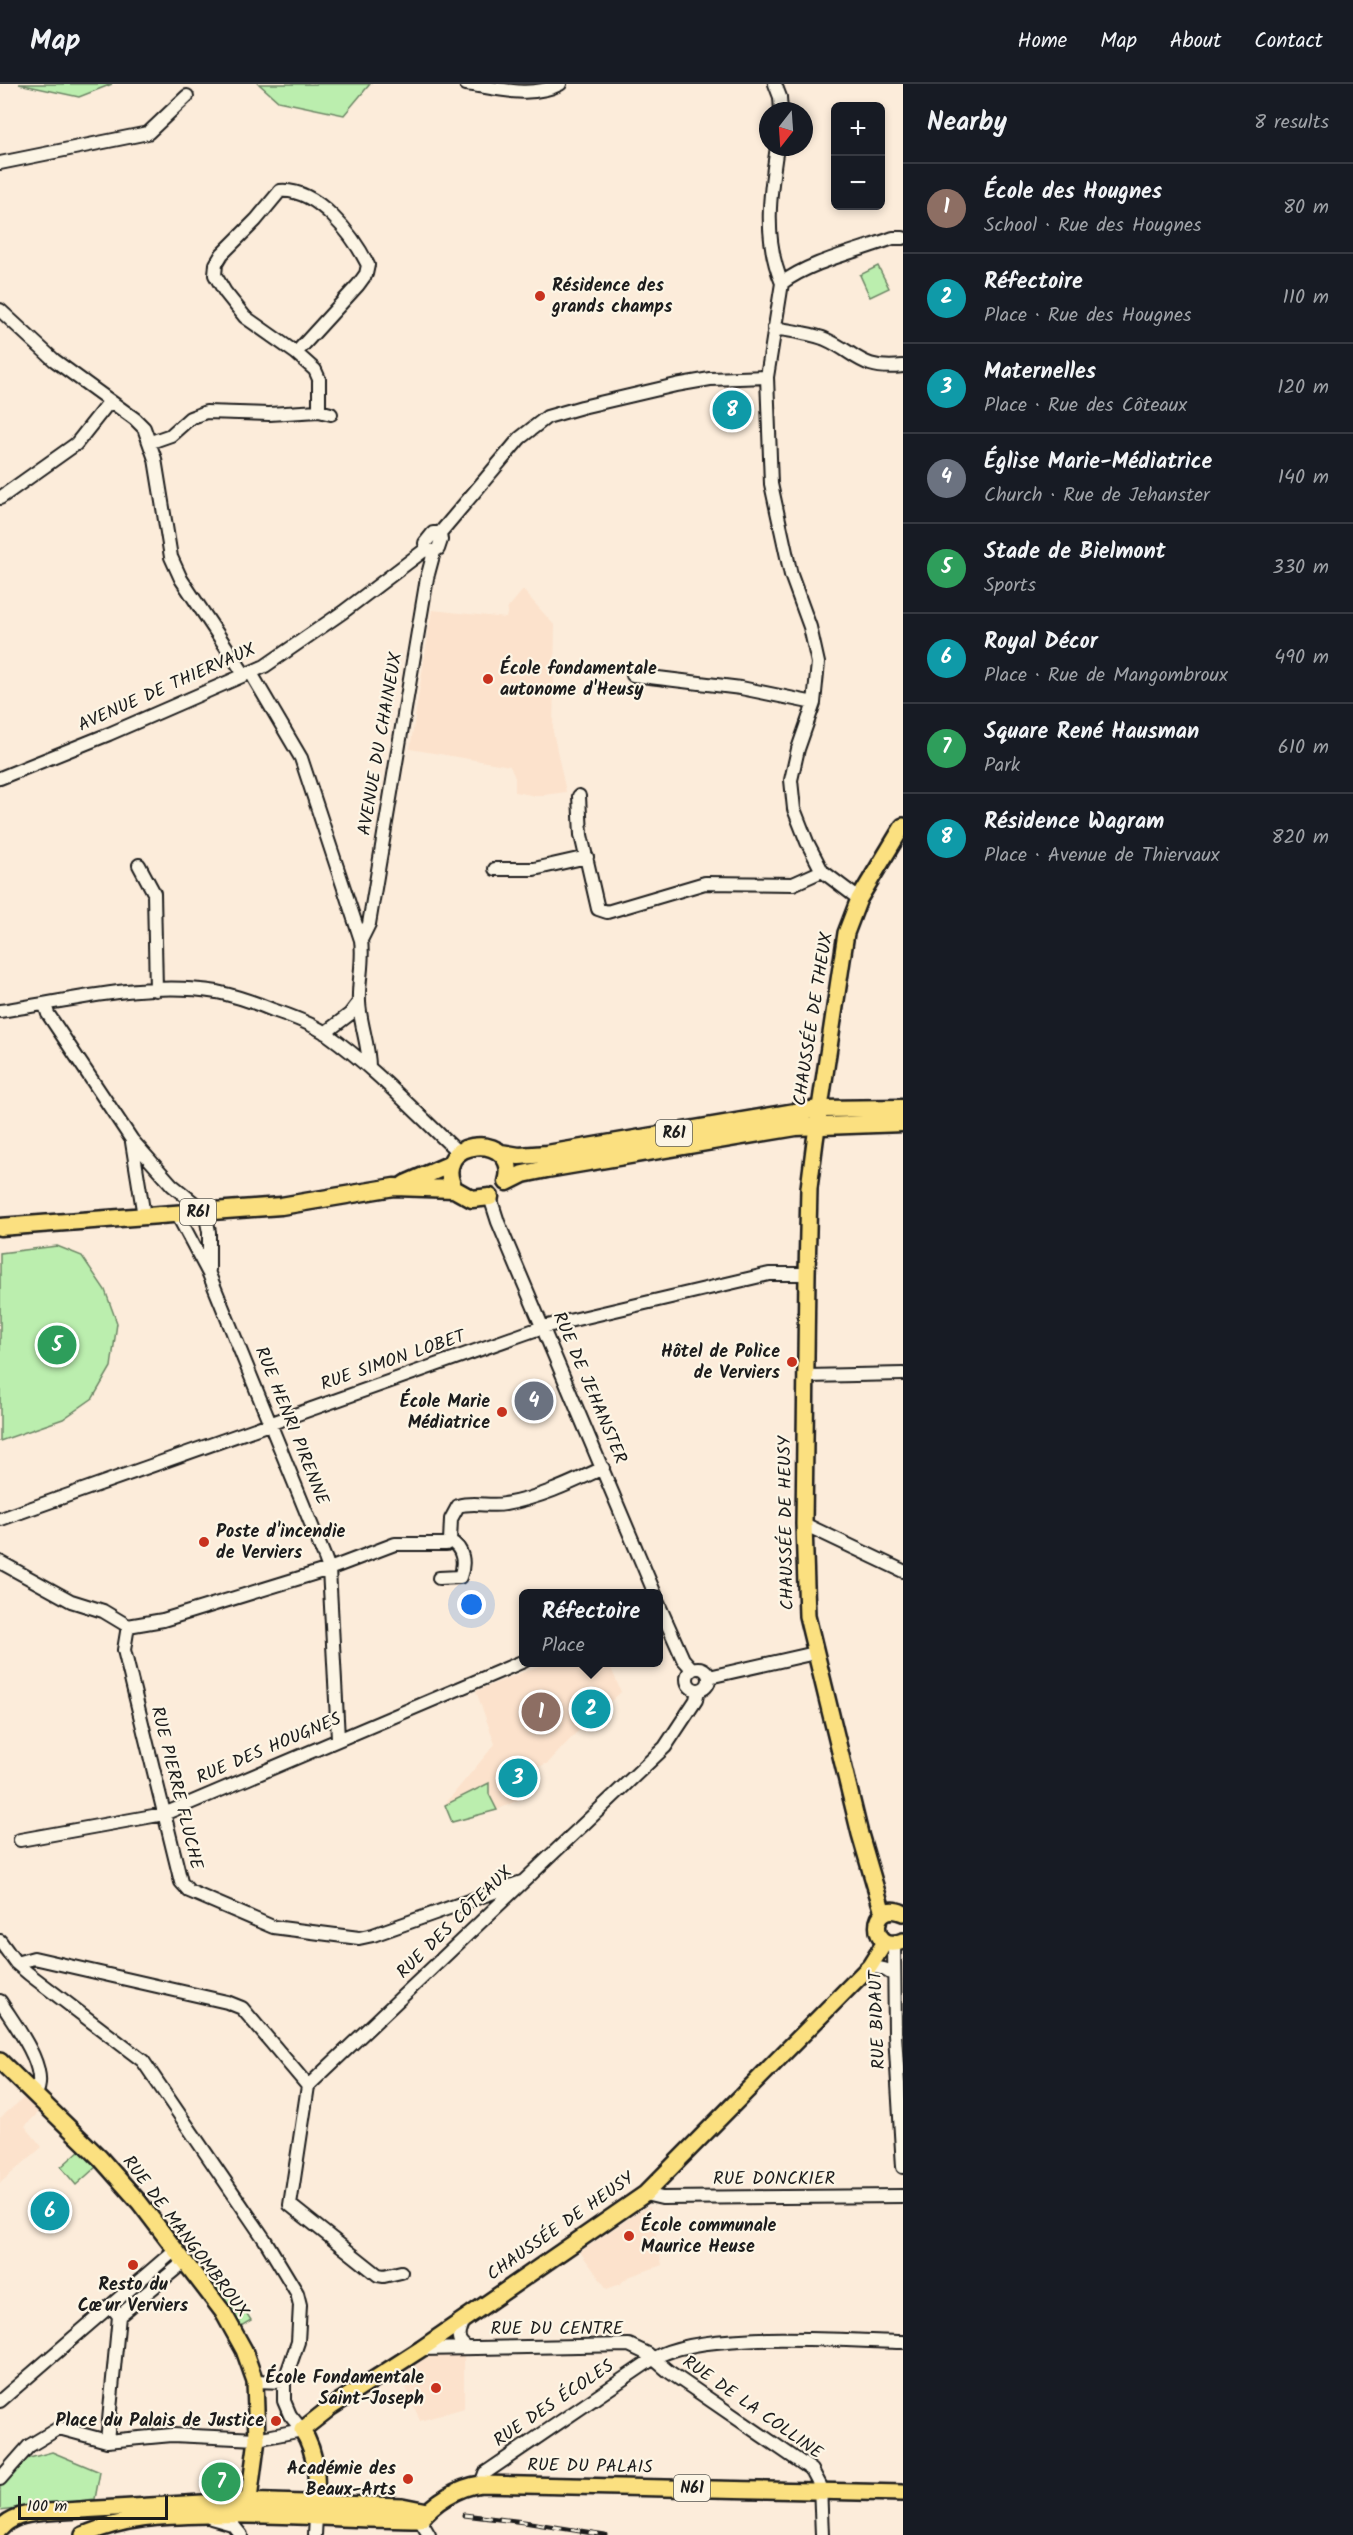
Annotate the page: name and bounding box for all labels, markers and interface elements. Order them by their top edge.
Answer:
text: Map [30,19,81,64]
text: Home [1018,25,1067,58]
text: Map [1100,25,1137,58]
text: About [1170,25,1221,58]
text: Contact [1254,25,1323,58]
north arrow [759,102,813,156]
map controls [831,102,885,210]
button: + [831,102,885,156]
text: Nearby [927,102,1007,144]
text: 8 results [1254,107,1329,139]
button: − [831,156,885,210]
text: École des Hougnes [984,175,1162,210]
text: 1 [943,192,950,224]
text: 80 m [1283,192,1329,224]
text: School · Rue des Hougnes [984,210,1202,242]
text: Réfectoire [984,265,1083,300]
place label: Résidence des grands champs [551,272,673,322]
text: 2 [941,282,952,314]
text: 110 m [1283,282,1329,314]
marker: Résidence des grands champs [533,289,547,303]
text: Place · Rue des Hougnes [984,300,1191,332]
text: Maternelles [984,355,1096,390]
text: 3 [941,372,952,404]
text: 120 m [1277,372,1329,404]
pin: 8 [712,388,752,432]
text: Place · Rue des Côteaux [984,390,1187,422]
text: Église Marie-Médiatrice [984,445,1212,480]
text: 4 [941,462,952,494]
text: 140 m [1278,462,1329,494]
text: Church · Rue de Jehanster [984,480,1210,512]
text: Stade de Bielmont [984,535,1166,570]
text: 5 [941,552,952,584]
text: 330 m [1272,552,1329,584]
text: Sports [984,570,1036,602]
text: Royal Décor [984,625,1098,660]
street label: AVENUE DE THIERVAUX [73,635,261,740]
text: 6 [941,642,952,674]
text: 490 m [1274,642,1329,674]
street label: AVENUE DU CHAINEUX [351,649,412,838]
place label: École fondamentale autonome d'Heusy [500,655,657,705]
text: Place · Rue de Mangombroux [984,660,1228,692]
marker: École fondamentale autonome d'Heusy [481,672,495,686]
text: Square René Hausman [984,715,1199,750]
text: 7 [942,732,951,764]
text: 610 m [1278,732,1329,764]
text: Park [984,750,1020,782]
text: Résidence Wagram [984,805,1164,840]
text: 8 [941,822,952,854]
text: 820 m [1271,822,1329,854]
text: Place · Avenue de Thiervaux [984,840,1220,872]
street label: CHAUSSÉE DE THEUX [786,929,842,1108]
road number: R61 [656,1120,692,1146]
road number: R61 [180,1199,216,1225]
street label: RUE DE JEHANSTER [544,1307,634,1469]
pin: 5 [38,1322,76,1368]
street label: RUE SIMON LOBET [317,1322,471,1399]
place label: Hôtel de Police de Verviers [661,1338,781,1388]
street label: RUE HENRI PIRENNE [246,1342,336,1510]
marker: Hôtel de Police de Verviers [785,1355,799,1369]
pin: 4 [514,1378,554,1424]
place label: École Marie Médiatrice [400,1388,490,1438]
marker: École Marie Médiatrice [495,1405,509,1419]
street label: CHAUSSÉE DE HEUSY [771,1435,803,1611]
place label: Poste d'incendie de Verviers [216,1518,346,1568]
marker: Poste d'incendie de Verviers [197,1535,211,1549]
popup [519,1589,663,1667]
your location [457,1590,486,1619]
text: Réfectoire [542,1595,640,1630]
text: Place [542,1630,585,1662]
pin: 2 [572,1686,610,1732]
pin: 1 [522,1690,560,1734]
street label: RUE PIERRE FLUCHE [142,1703,210,1873]
street label: RUE DES HOUGNES [192,1705,346,1793]
pin: 3 [498,1756,538,1800]
street label: RUE DES CÔTEAUX [390,1859,521,1987]
street label: RUE BIDAUT [862,1969,894,2070]
street label: RUE DE MANGOMBROUX [114,2150,256,2325]
street label: CHAUSSÉE DE HEUSY [481,2165,641,2289]
street label: RUE DONCKIER [713,2165,835,2194]
pin: 6 [31,2188,70,2234]
place label: École communale Maurice Heuse [641,2212,777,2262]
marker: École communale Maurice Heuse [622,2229,636,2243]
marker: Resto du Cœur Verviers [126,2258,140,2272]
place label: Resto du Cœur Verviers [78,2271,189,2321]
street label: RUE DU CENTRE [491,2315,624,2344]
street label: RUE DE LA COLLINE [676,2348,829,2468]
street label: RUE DES ÉCOLES [488,2353,621,2455]
place label: École Fondamentale Saint-Joseph [265,2364,424,2414]
marker: École Fondamentale Saint-Joseph [429,2381,443,2395]
place label: Place du Palais de Justice [56,2407,264,2436]
marker: Place du Palais de Justice [269,2414,283,2428]
street label: RUE DU PALAIS [527,2451,653,2483]
place label: Académie des Beaux-Arts [287,2455,397,2505]
pin: 7 [202,2460,240,2504]
marker: Académie des Beaux-Arts [401,2472,415,2486]
road number: N61 [674,2475,710,2501]
scale bar [18,2493,168,2520]
text: 100 m [27,2494,67,2519]

